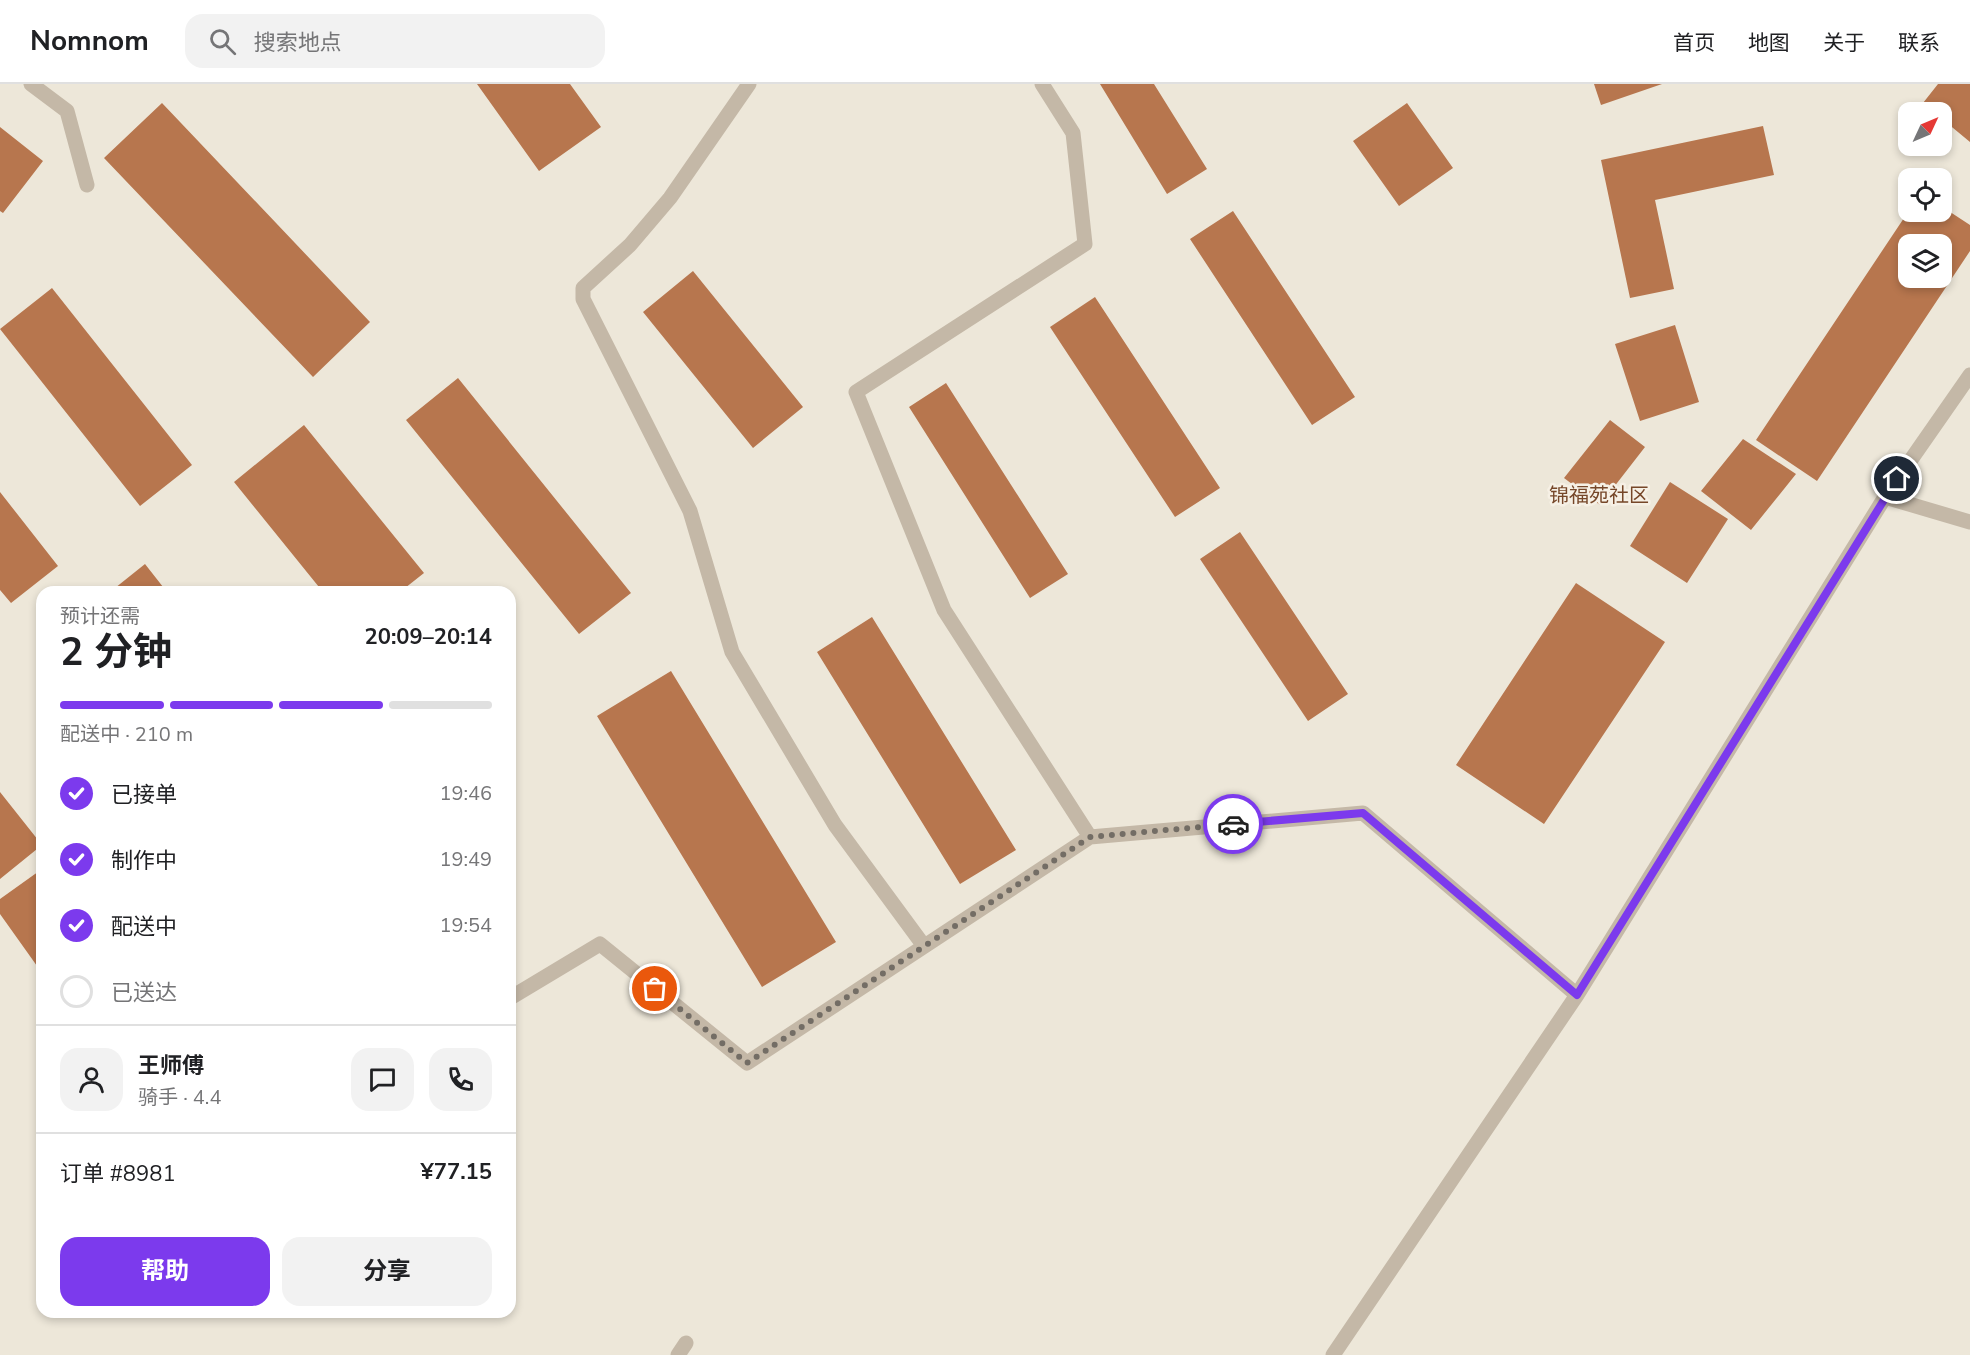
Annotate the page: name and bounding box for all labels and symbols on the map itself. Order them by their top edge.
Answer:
north arrow [1898,102,1952,156]
pin [1871,453,1922,504]
district label: 锦福苑社区 [1549,482,1649,509]
courier [1203,794,1263,854]
pin [629,963,680,1014]

